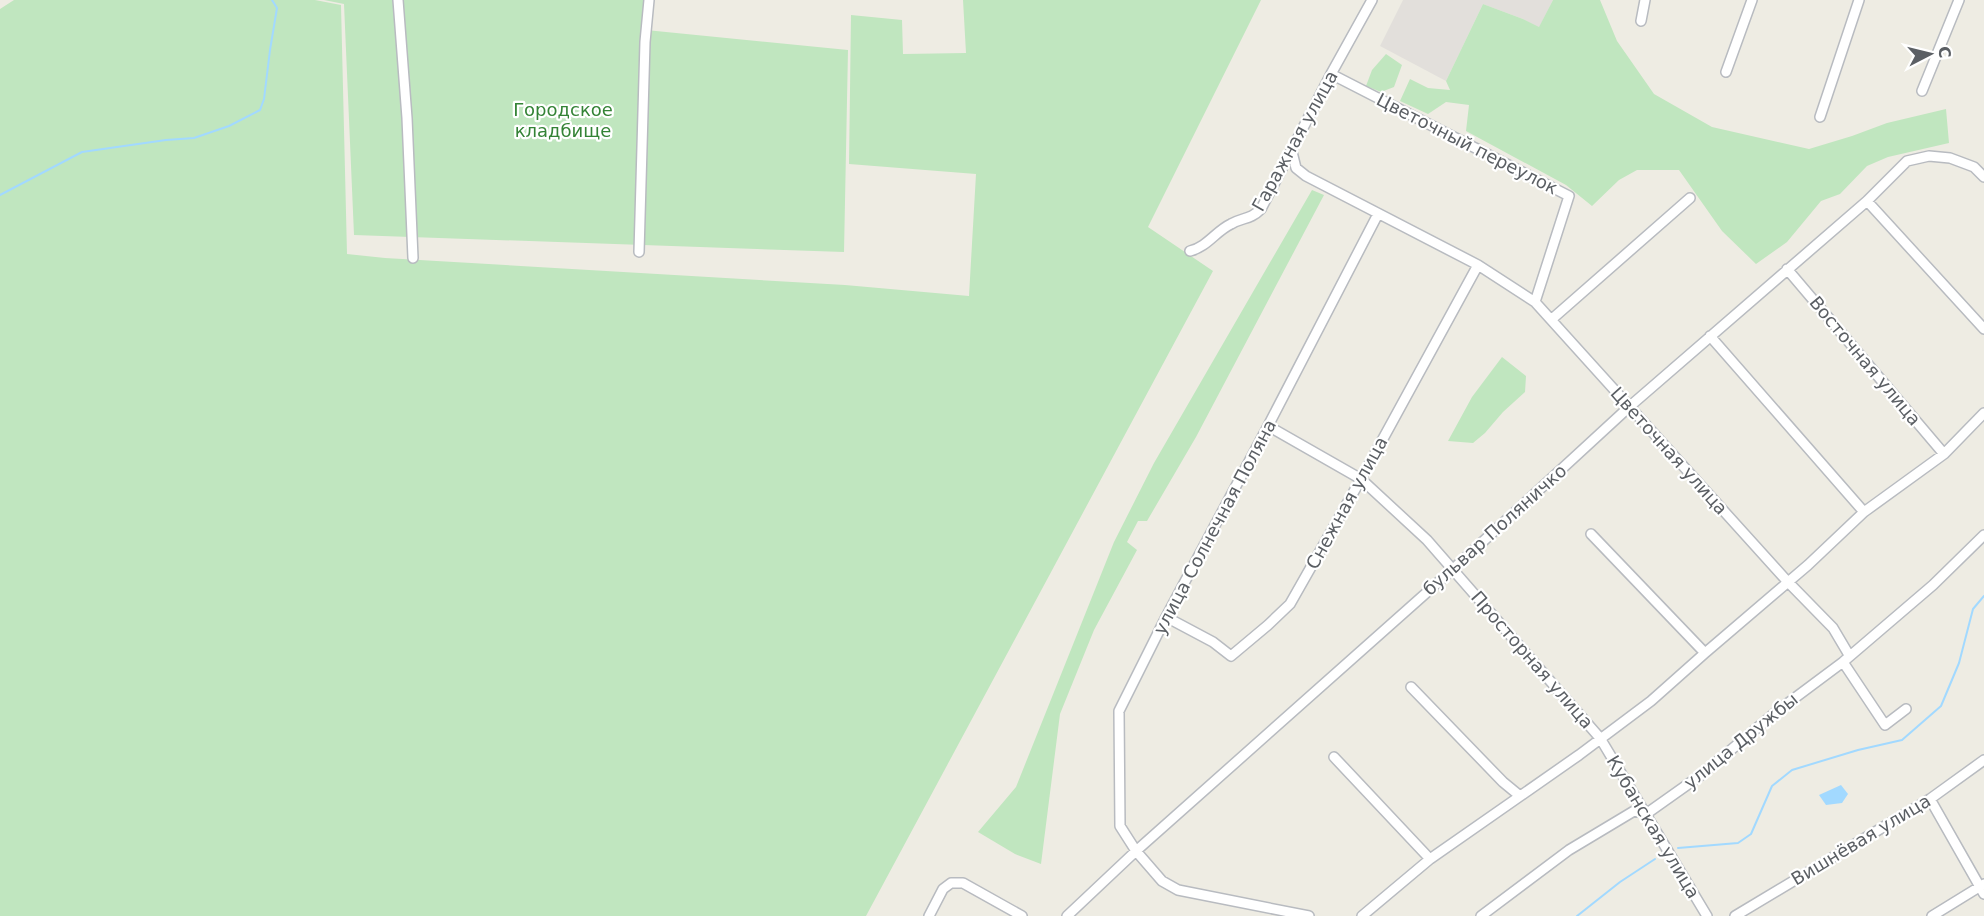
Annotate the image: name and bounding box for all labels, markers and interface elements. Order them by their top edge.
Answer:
north arrow [1900,24,1960,84]
text: С [1934,45,1955,59]
street label: Гаражная улица [1247,67,1342,215]
street label: Цветочный переулок [1373,89,1561,198]
park label: Городское кладбище [513,99,613,141]
street label: Восточная улица [1805,292,1925,429]
street label: Цветочная улица [1607,383,1732,519]
street label: улица Солнечная Поляна [1149,416,1280,638]
street label: Снежная улица [1301,433,1392,573]
street label: бульвар Поляничко [1419,460,1571,600]
street label: Просторная улица [1467,587,1598,733]
street label: улица Дружбы [1679,688,1802,793]
street label: Кубанская улица [1602,752,1704,902]
street label: Вишнёвая улица [1787,790,1934,889]

